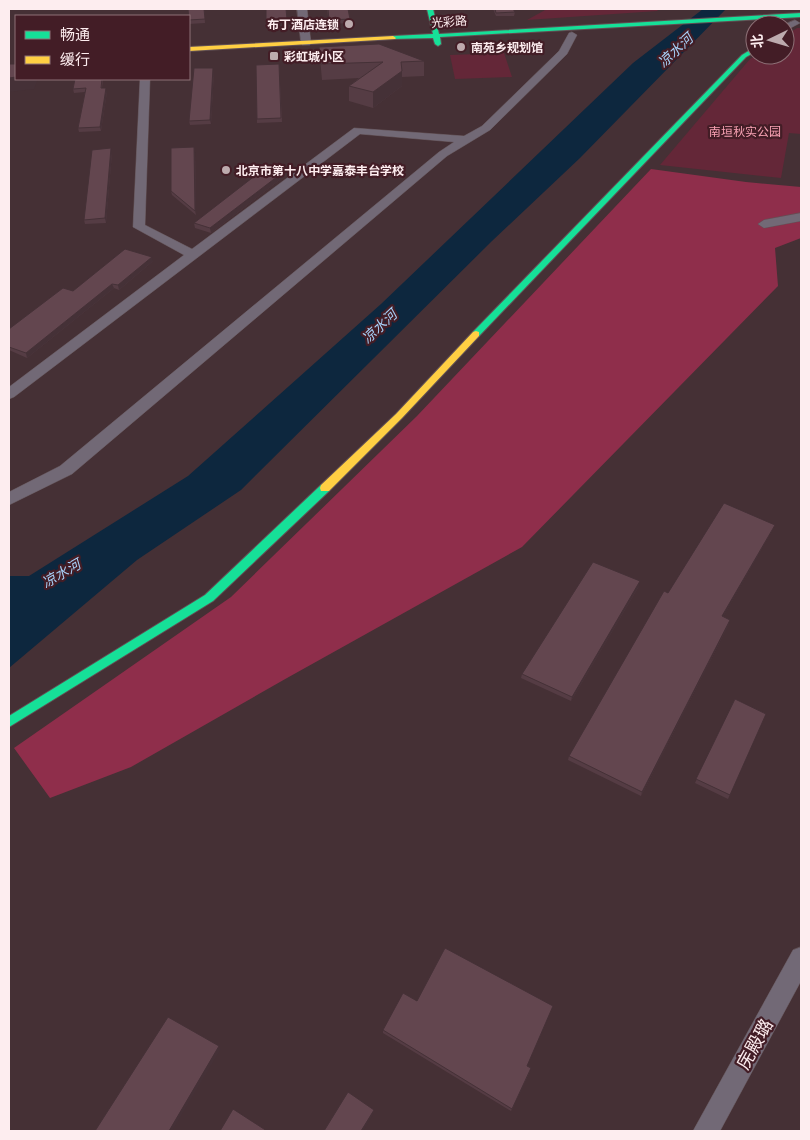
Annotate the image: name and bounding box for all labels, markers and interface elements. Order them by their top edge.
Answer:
street label: 光彩路 [431,13,467,29]
legend [15,15,190,80]
north arrow [745,15,795,65]
place label: 布丁酒店连锁 [267,17,339,31]
marker: 布丁酒店连锁 [343,18,355,30]
text: 畅通 [60,25,90,43]
water label: 凉水河 [654,27,698,71]
text: 北 [747,33,766,49]
place label: 南苑乡规划馆 [471,40,543,54]
marker: 南苑乡规划馆 [455,41,467,53]
place label: 彩虹城小区 [284,49,344,63]
text: 缓行 [60,50,90,68]
marker: 彩虹城小区 [268,50,280,62]
park label: 南垣秋实公园 [709,124,781,138]
place label: 北京市第十八中学嘉泰丰台学校 [236,163,404,177]
marker: 北京市第十八中学嘉泰丰台学校 [220,164,232,176]
water label: 凉水河 [358,303,402,347]
water label: 凉水河 [39,554,86,591]
street label: 庑殿璐 [731,1015,777,1073]

